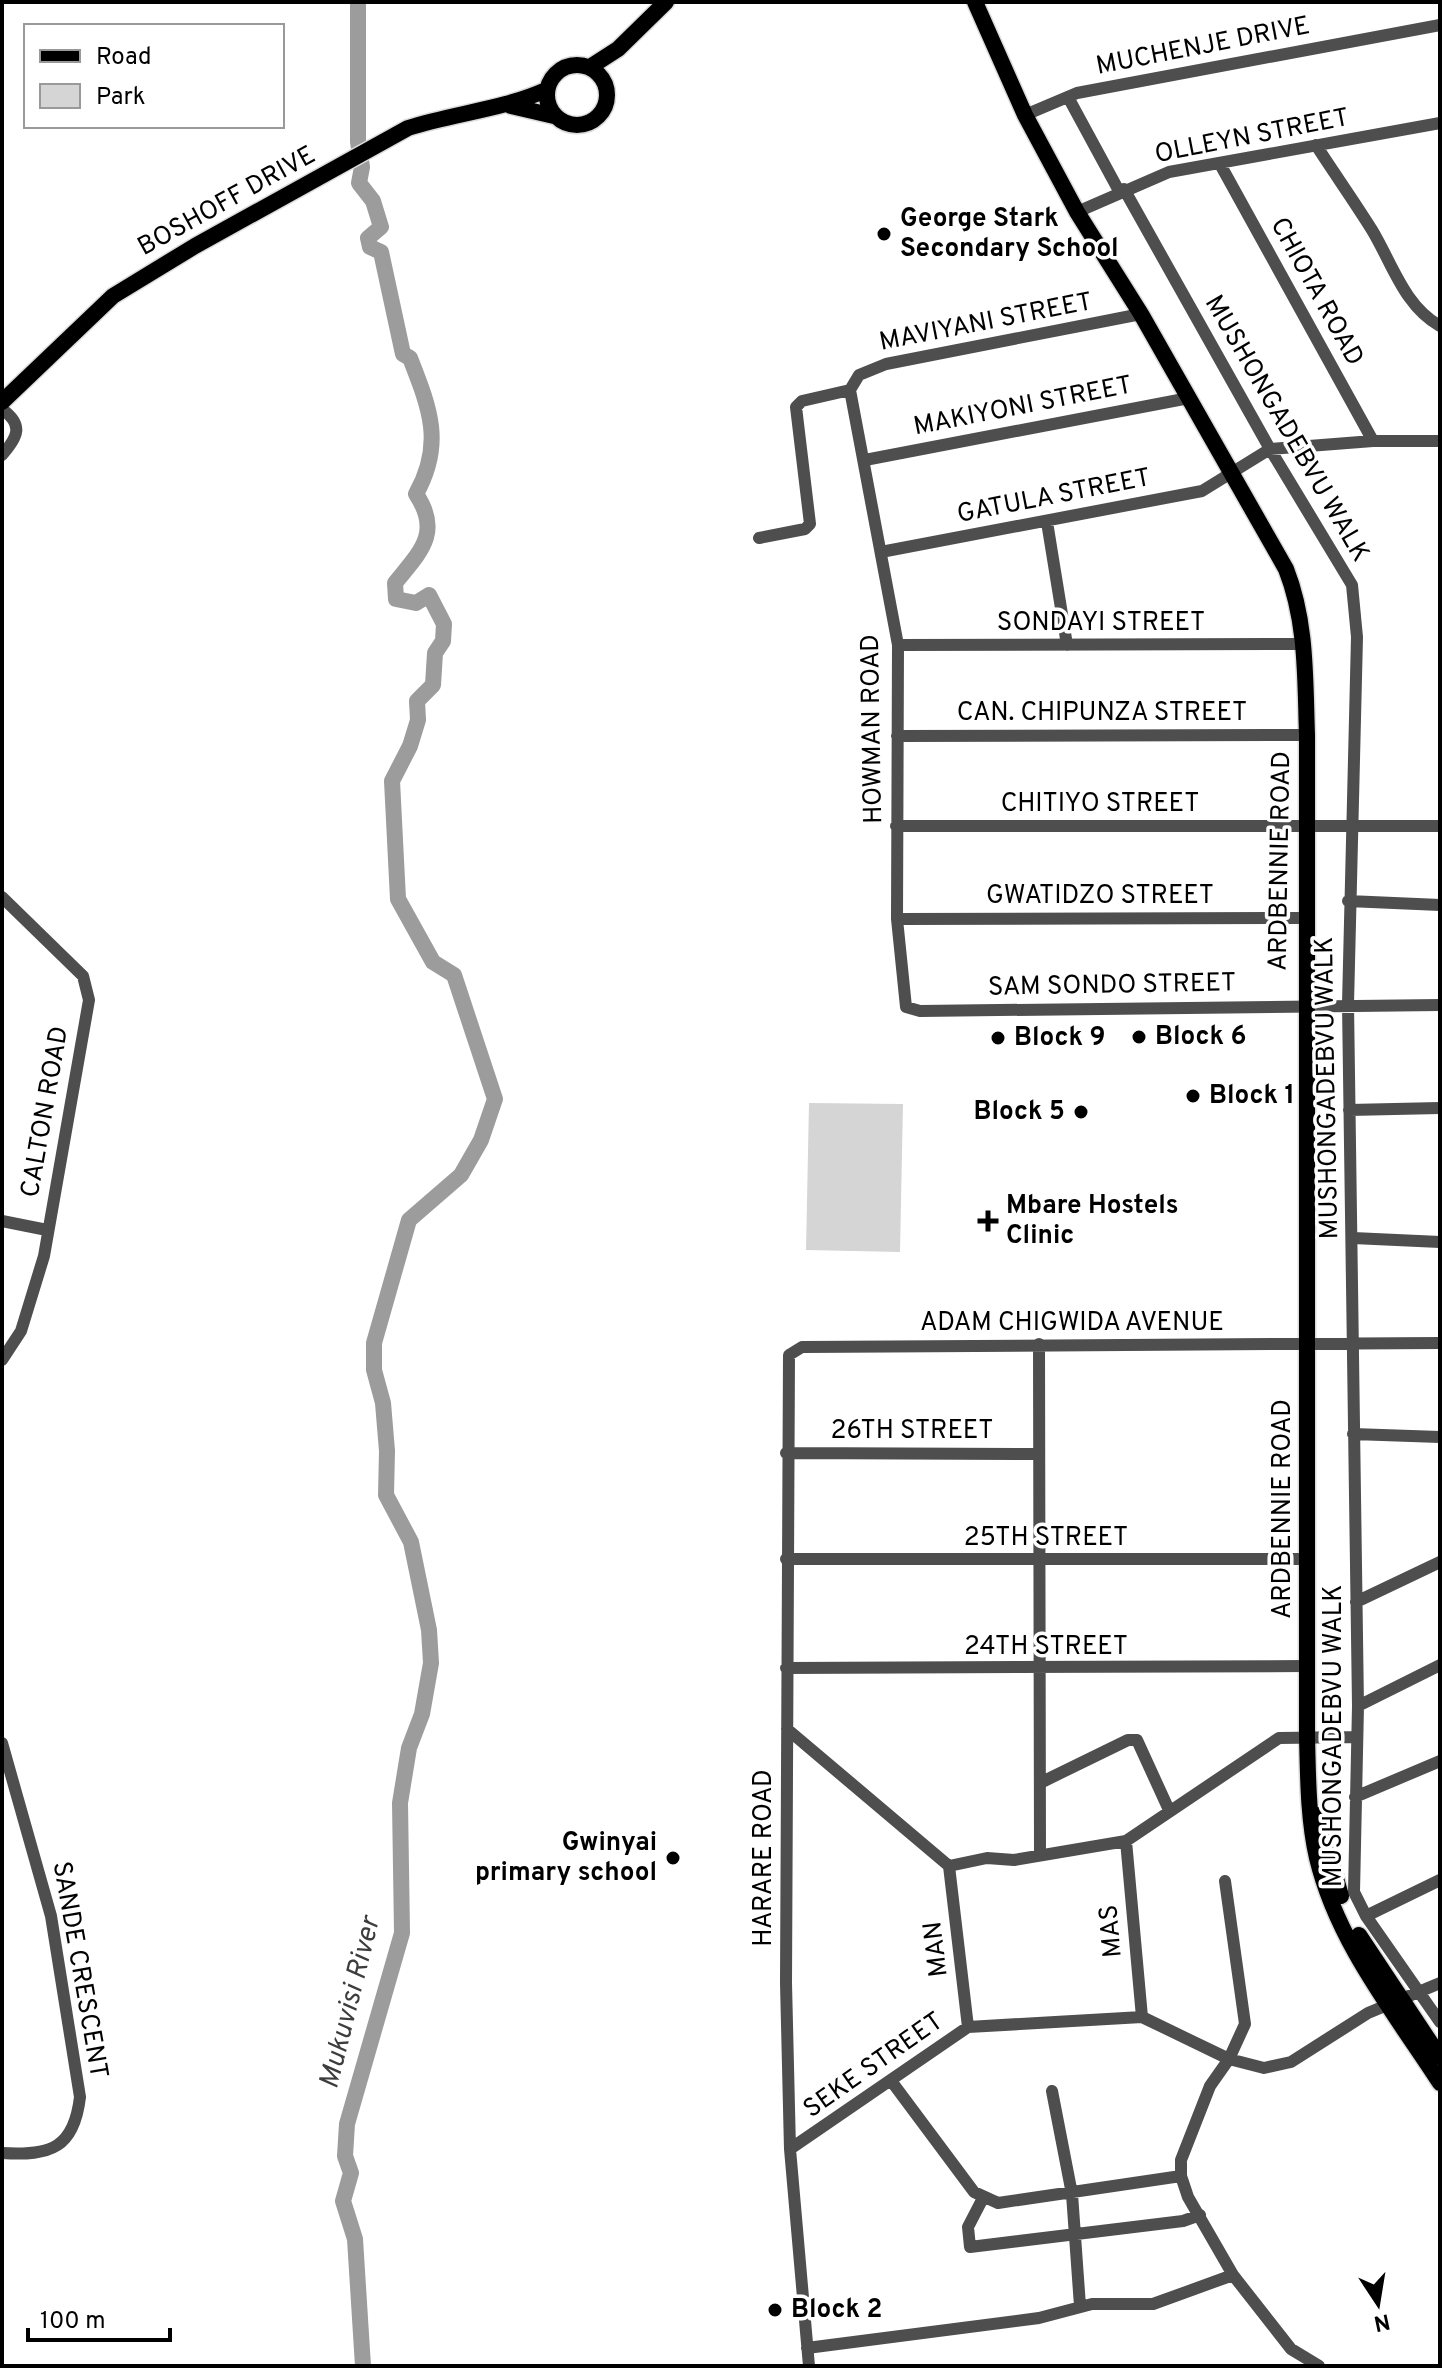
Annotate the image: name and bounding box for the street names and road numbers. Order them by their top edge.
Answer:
street label: MUCHENJE DRIVE [1093,10,1313,84]
street label: OLLEYN STREET [1152,102,1352,172]
street label: BOSHOFF DRIVE [132,140,322,264]
street label: CHIOTA ROAD [1262,212,1370,372]
street label: MAVIYANI STREET [877,286,1095,360]
street label: MUSHONGADEBVU WALK [1196,290,1376,568]
street label: MAKIYONI STREET [911,370,1135,444]
street label: GATULA STREET [954,462,1154,532]
street label: SONDAYI STREET [997,607,1205,640]
street label: HOWMAN ROAD [855,634,891,824]
street label: CAN. CHIPUNZA STREET [957,697,1247,730]
street label: ARDBENNIE ROAD [1263,751,1299,971]
street label: CHITIYO STREET [1001,788,1199,821]
street label: GWATIDZO STREET [986,880,1214,913]
street label: MUSHONGADEBVU WALK [1309,936,1347,1240]
street label: SAM SONDO STREET [988,967,1236,1005]
street label: CALTON ROAD [15,1024,77,1200]
street label: ADAM CHIGWIDA AVENUE [920,1307,1224,1340]
street label: ARDBENNIE ROAD [1267,1399,1300,1619]
street label: 26TH STREET [830,1415,994,1448]
street label: 25TH STREET [964,1522,1128,1555]
street label: MUSHONGADEBVU WALK [1318,1585,1351,1887]
street label: 24TH STREET [964,1631,1128,1664]
street label: HARARE ROAD [748,1769,781,1947]
street label: SANDE CRESCENT [44,1859,114,2081]
street label: MAS [1093,1903,1131,1959]
street label: MAN [917,1919,957,1979]
street label: SEKE STREET [798,2006,950,2126]

